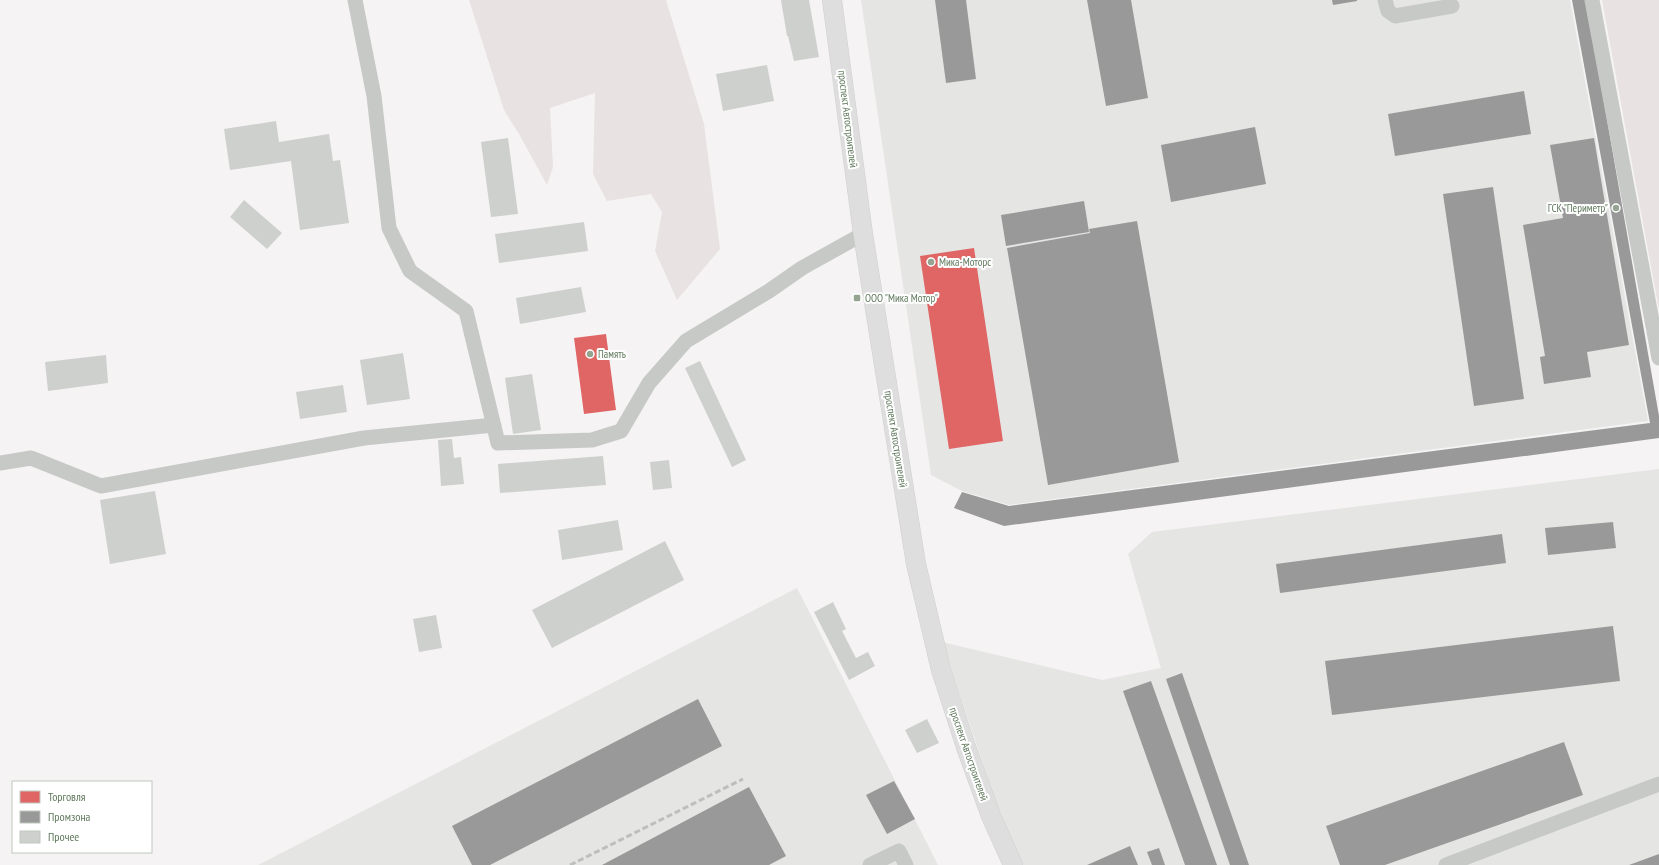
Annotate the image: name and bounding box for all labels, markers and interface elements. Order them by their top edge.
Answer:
street label: проспект Автостроителей [835,69,861,169]
place label: ГСК "Периметр" [1548,201,1608,215]
marker: ГСК "Периметр" [1611,203,1621,213]
place label: Мика-Моторс [939,255,991,269]
marker: Мика-Моторс [926,257,936,267]
place label: ООО "Мика Мотор" [865,291,938,305]
marker: ООО "Мика Мотор" [852,293,862,303]
place label: Память [598,347,626,361]
marker: Память [585,349,595,359]
street label: проспект Автостроителей [881,389,911,489]
street label: проспект Автостроителей [946,705,992,803]
legend [12,781,152,853]
text: Торговля [48,789,86,804]
text: Промзона [48,809,91,824]
text: Прочее [48,829,79,844]

